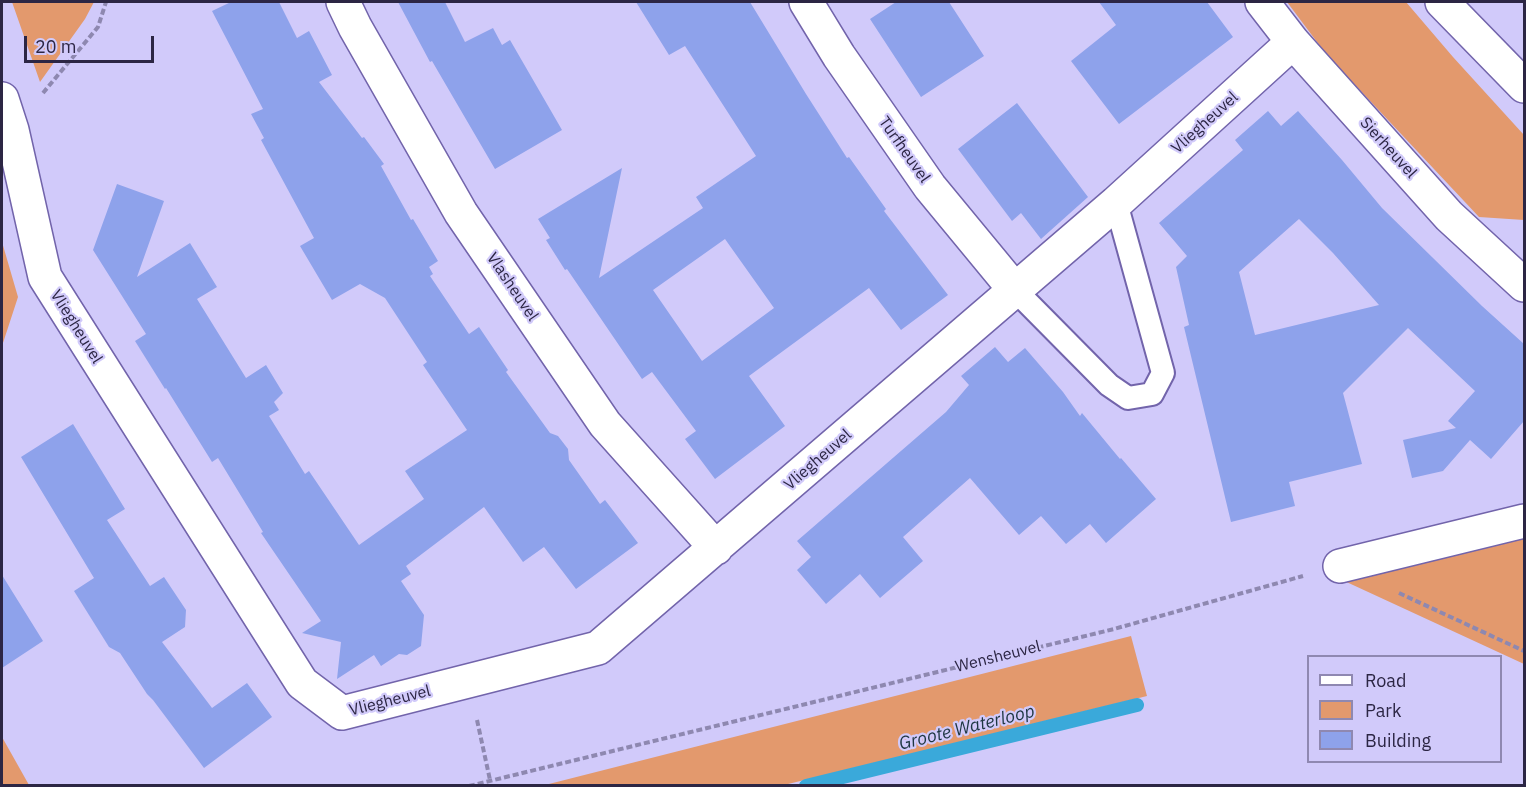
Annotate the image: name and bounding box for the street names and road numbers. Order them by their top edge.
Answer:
street label: Vliegheuvel [1168,88,1242,158]
street label: Turfheuvel [874,113,934,187]
street label: Sierheuvel [1356,113,1420,183]
street label: Vlasheuvel [482,249,542,325]
street label: Vliegheuvel [46,287,106,367]
street label: Vliegheuvel [780,425,856,495]
street label: Wensheuvel [953,637,1043,677]
street label: Vliegheuvel [347,682,433,720]

